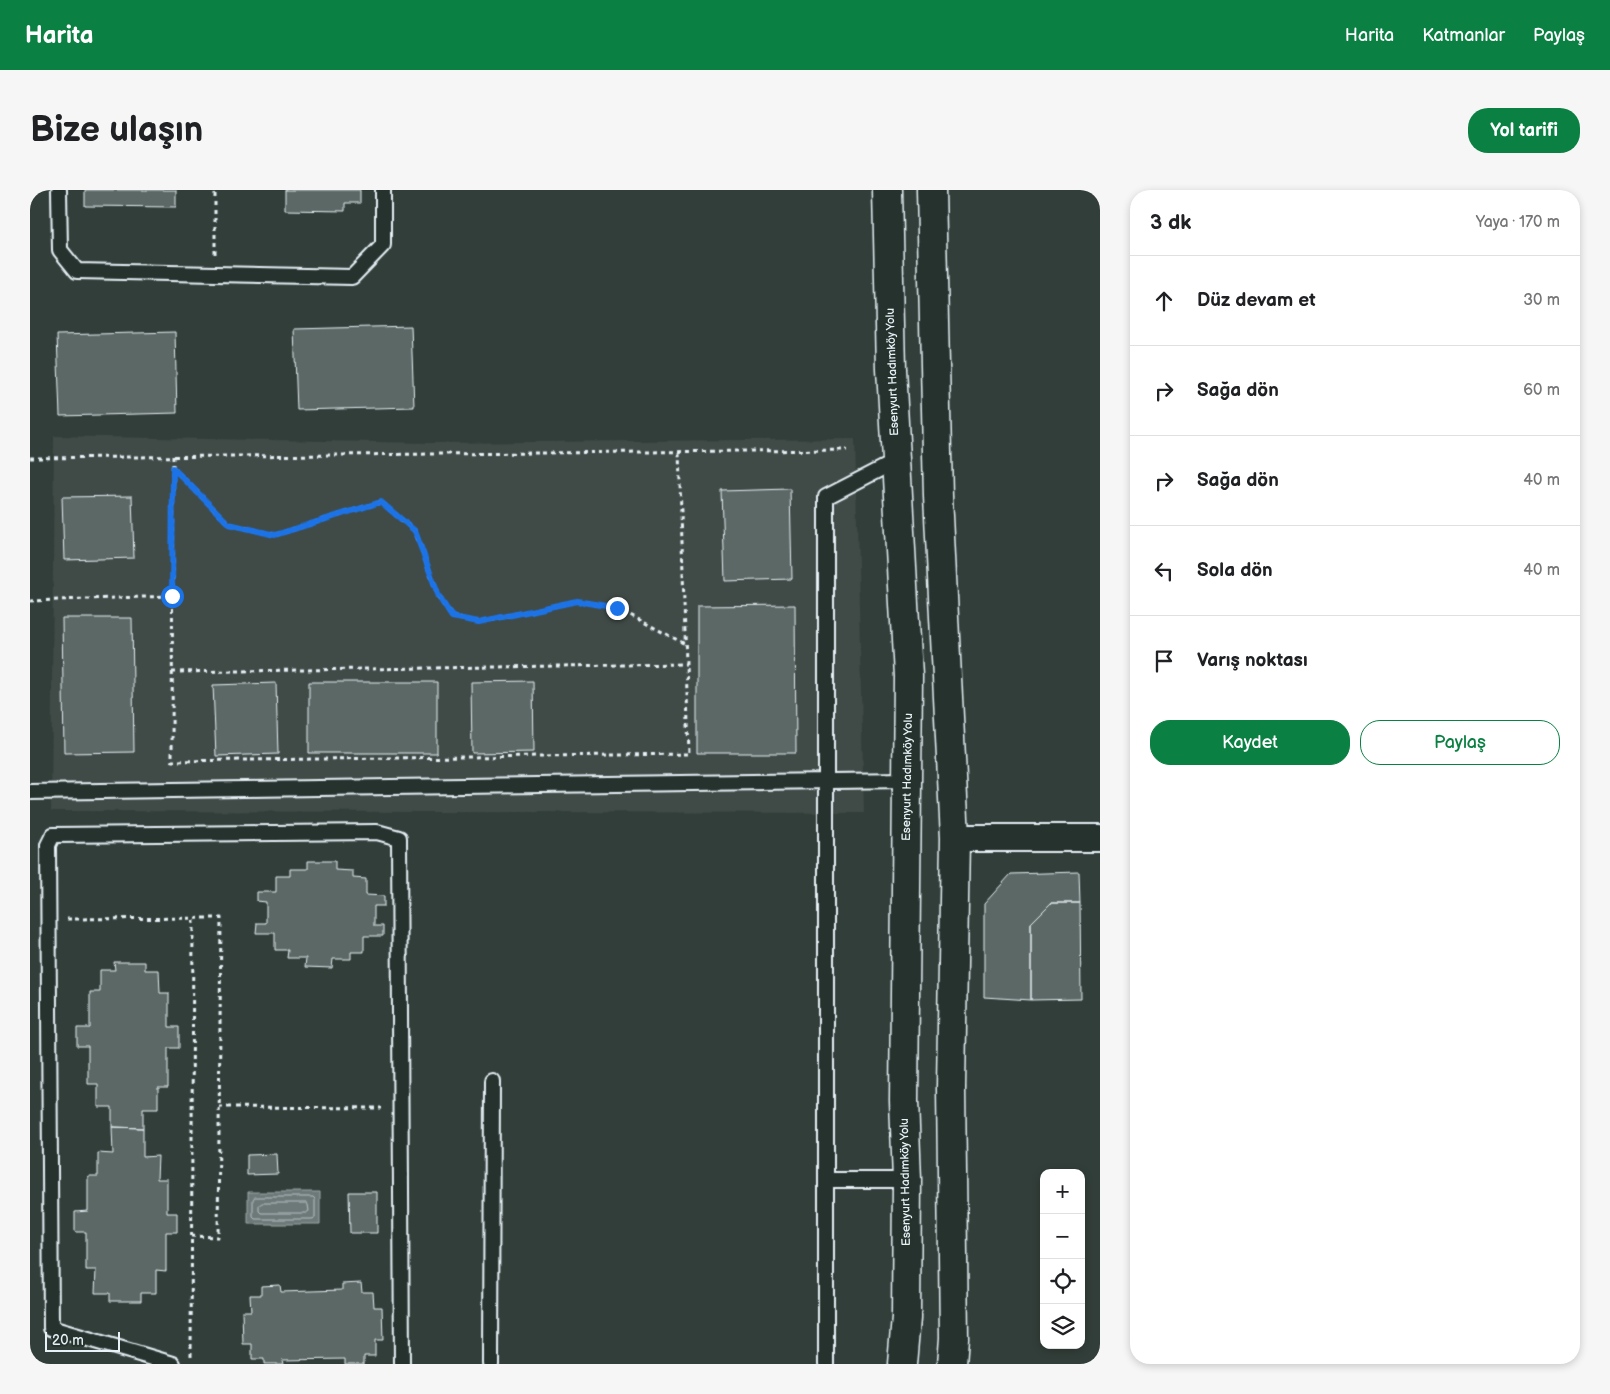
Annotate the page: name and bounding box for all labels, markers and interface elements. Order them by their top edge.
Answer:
text: Harita [25,21,93,50]
text: Harita [1345,25,1394,46]
text: Katmanlar [1422,25,1505,46]
text: Paylaş [1533,25,1585,46]
button: Yol tarifi [1468,108,1580,153]
text: Bize ulaşın [30,109,203,152]
text: 3 dk [1150,210,1191,235]
text: Yaya · 170 m [1476,213,1560,232]
icon: ahead [1150,287,1178,315]
text: Düz devam et [1197,289,1316,312]
text: 30 m [1523,291,1560,310]
street label: Esenyurt Hadımköy Yolu [883,308,902,436]
icon: right [1150,377,1178,405]
text: Sağa dön [1197,379,1279,402]
text: 60 m [1523,381,1560,400]
icon: right [1150,467,1178,495]
text: Sağa dön [1197,469,1279,492]
text: 40 m [1523,471,1560,490]
icon: left [1150,557,1178,585]
text: Sola dön [1197,559,1273,582]
text: 40 m [1523,561,1560,580]
route start [161,585,184,608]
route end [606,597,629,620]
icon: arrive [1150,647,1178,675]
text: Varış noktası [1197,649,1308,672]
street label: Esenyurt Hadımköy Yolu [899,713,916,841]
button: Kaydet [1150,720,1350,765]
button: Paylaş [1360,720,1560,765]
street label: Esenyurt Hadımköy Yolu [897,1118,914,1246]
map controls [1040,1169,1085,1349]
button: + [1040,1169,1085,1214]
button: − [1040,1214,1085,1259]
button: locate [1040,1259,1085,1304]
button: layers [1040,1304,1085,1349]
scale bar [45,1329,120,1352]
text: 20 m [52,1332,84,1349]

